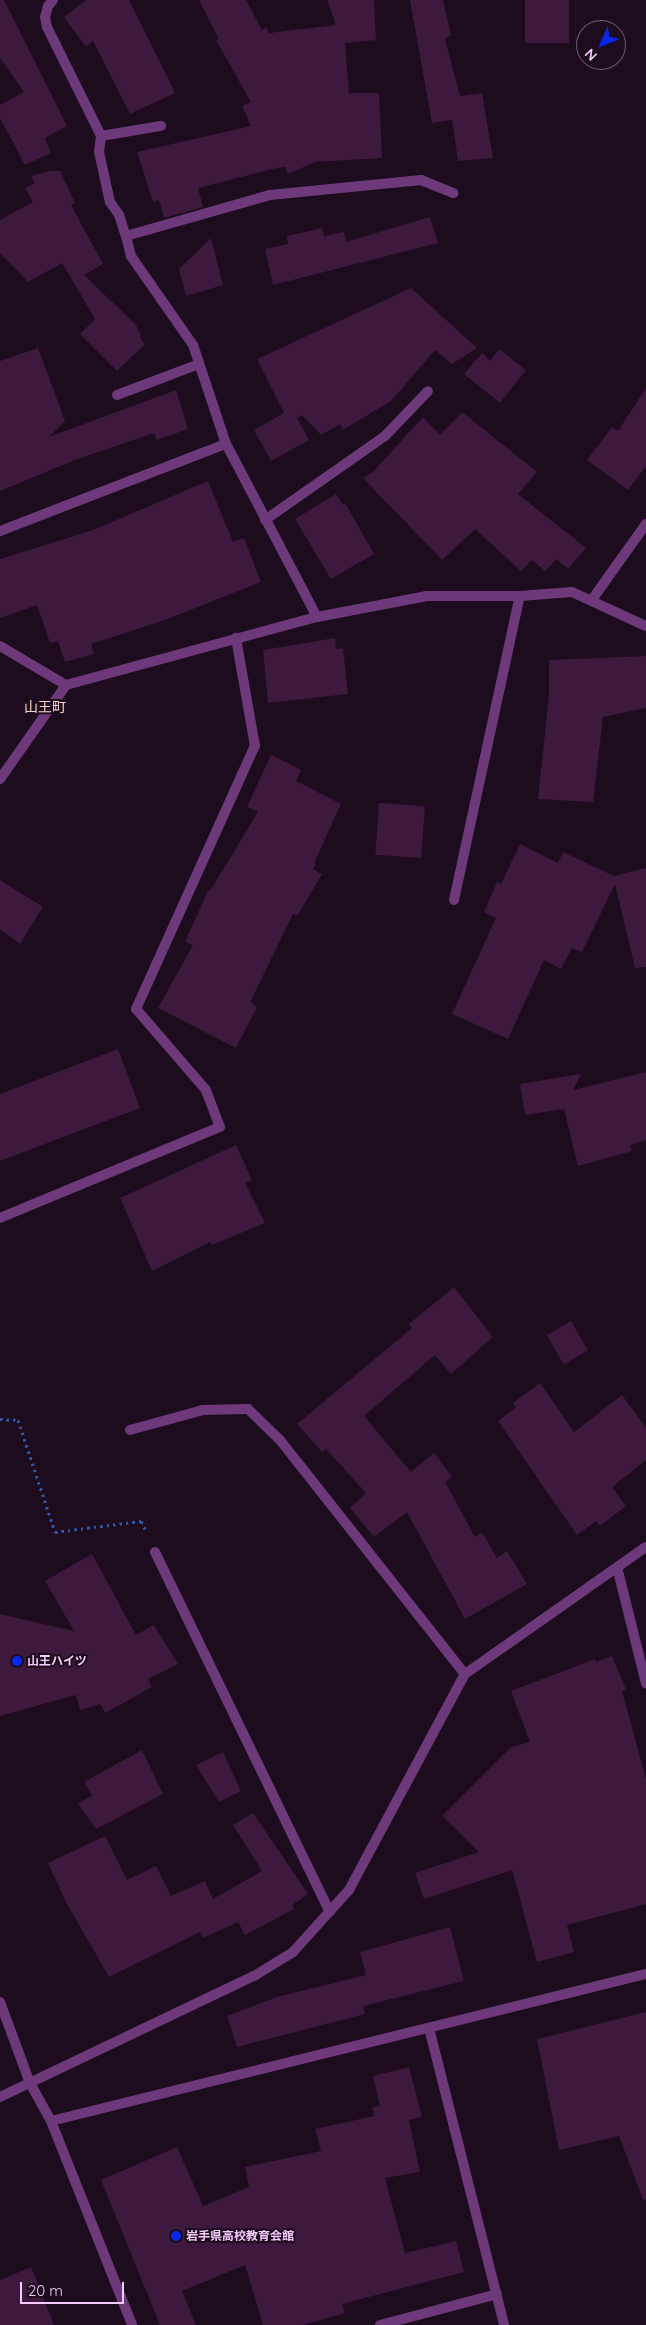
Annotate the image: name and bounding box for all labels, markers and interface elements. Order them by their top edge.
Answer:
north arrow [576,20,626,70]
text: N [581,45,601,65]
district label: 山王町 [24,699,66,715]
place label: 山王ハイツ [27,1654,87,1668]
marker: 山王ハイツ [11,1655,23,1667]
place label: 岩手県高校教育会館 [186,2229,294,2243]
marker: 岩手県高校教育会館 [170,2230,182,2242]
scale bar [22,2272,126,2304]
text: 20 m [28,2281,63,2300]

